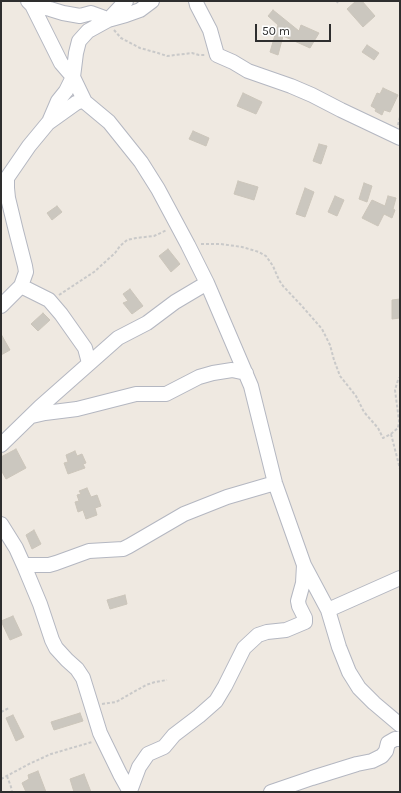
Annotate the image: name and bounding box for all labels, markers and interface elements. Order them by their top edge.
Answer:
scale bar [257,16,333,42]
text: 50 m [262,24,290,38]

